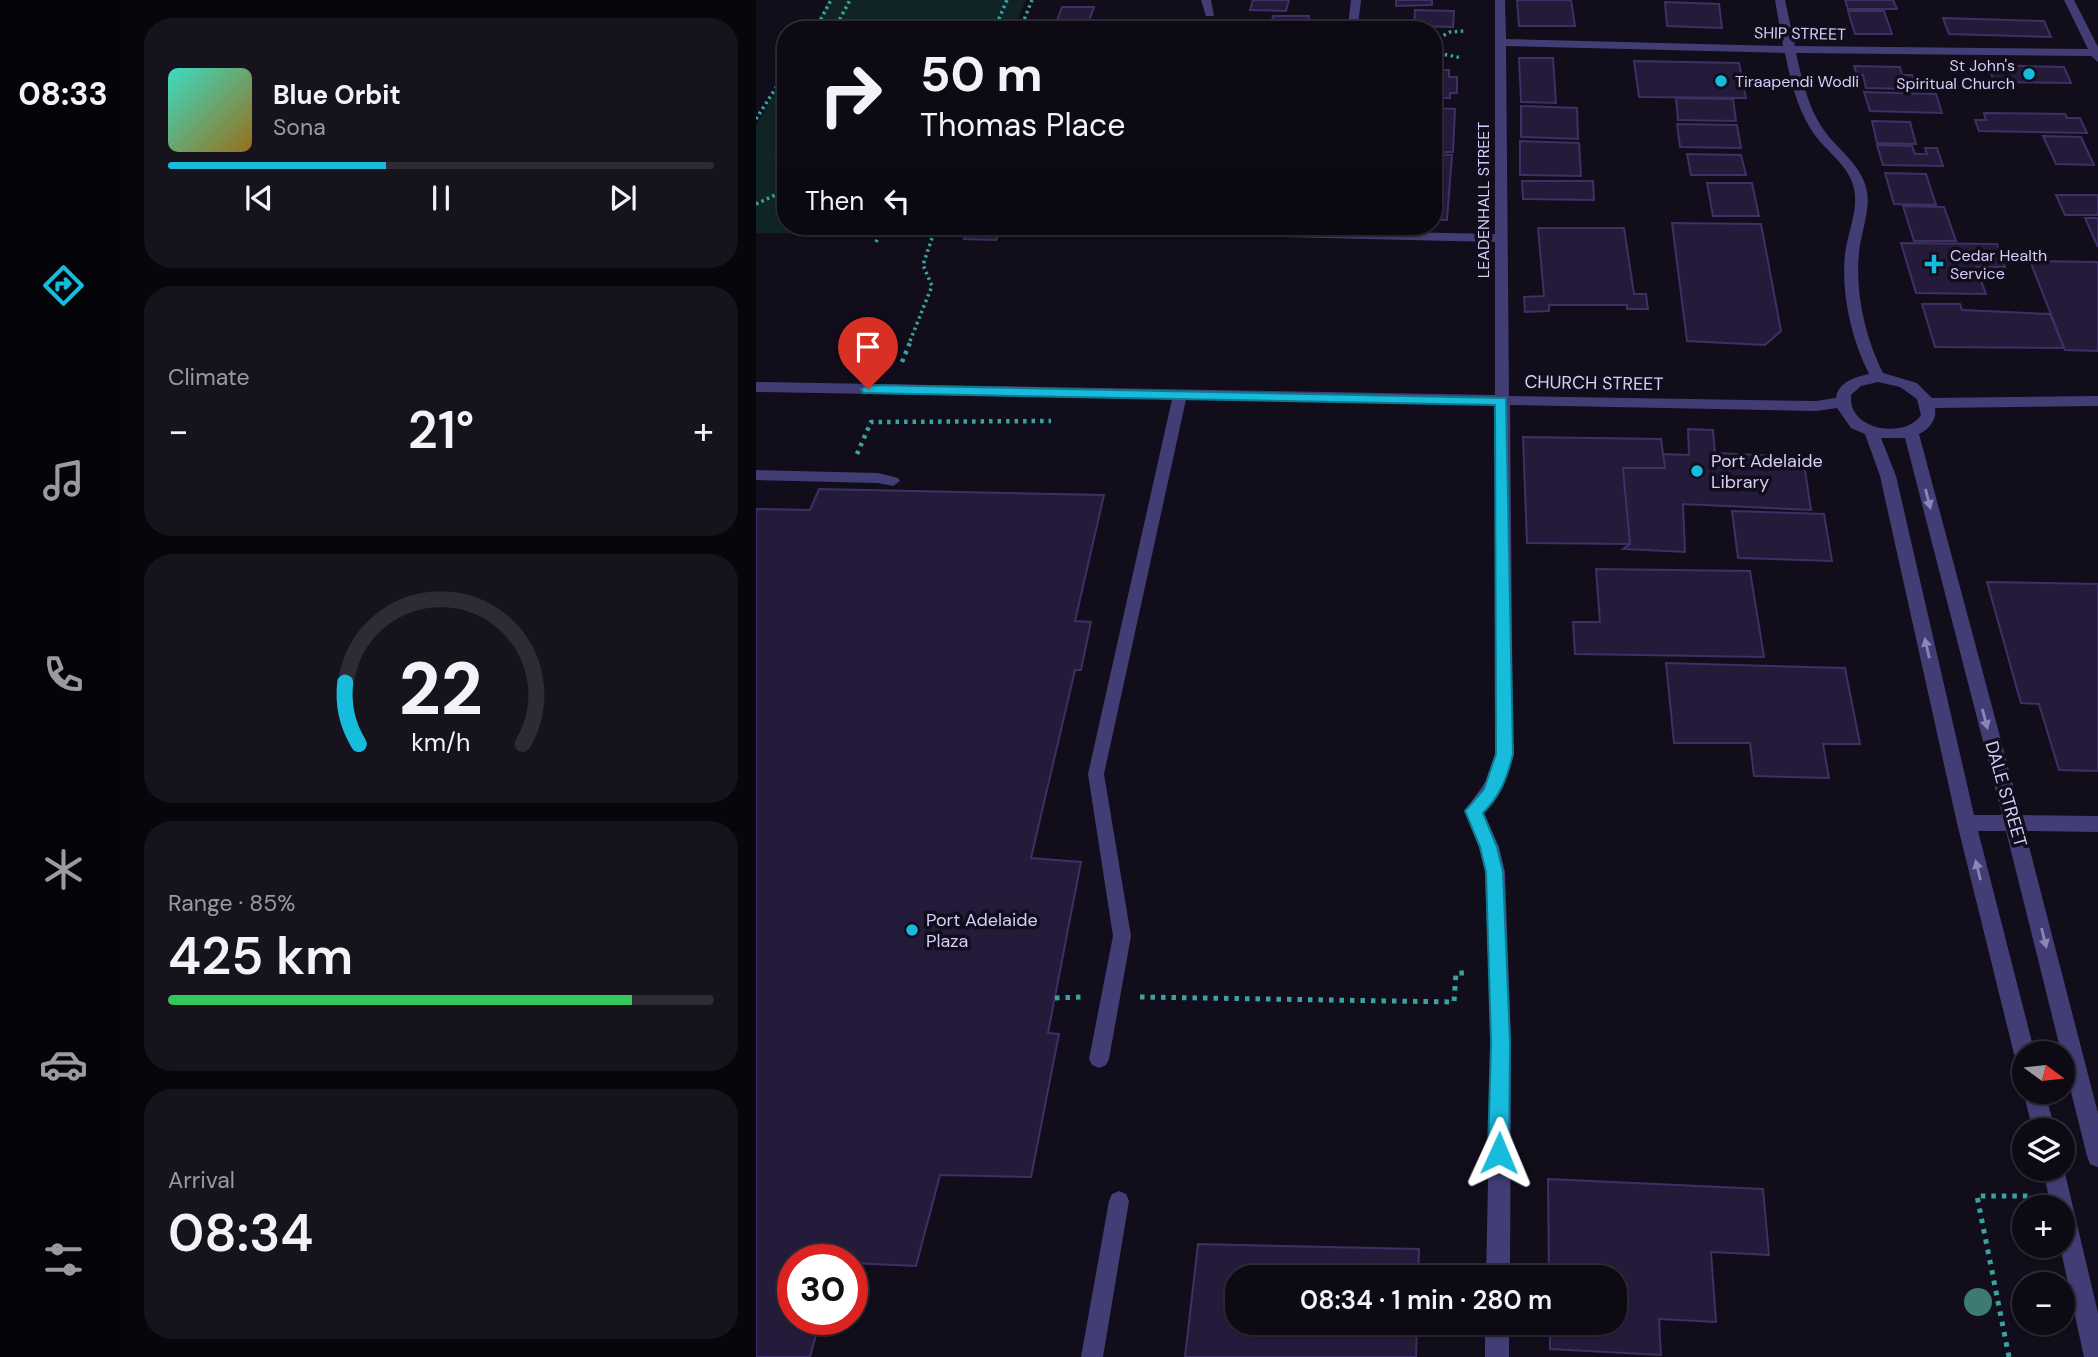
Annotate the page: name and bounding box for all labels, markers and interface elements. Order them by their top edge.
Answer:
street label: SHIP STREET [1754,22,1846,45]
text: 50 m [920,42,1043,106]
icon: right [805,49,896,140]
place label: St John's Spiritual Church [1896,55,2015,94]
marker: St John's Spiritual Church [2021,66,2037,82]
place label: Tiraapendi Wodli [1735,71,1859,92]
text: 08:33 [18,73,108,115]
marker: Tiraapendi Wodli [1713,73,1729,89]
text: Blue Orbit [273,78,401,112]
text: Thomas Place [920,104,1125,146]
text: Sona [273,112,326,142]
street label: LEADENHALL STREET [1473,122,1494,278]
icon: previous [240,179,278,217]
icon: pause [422,179,460,217]
icon: next [604,179,642,217]
icon: left [878,182,916,220]
text: Then [805,184,864,218]
place label: Cedar Health Service [1950,245,2047,284]
marker: Cedar Health Service [1924,254,1944,274]
icon: directions [39,261,88,310]
pin [838,317,898,389]
icon: arrive [849,328,887,366]
text: Climate [168,362,250,392]
street label: CHURCH STREET [1524,370,1664,396]
text: 21° [408,396,474,464]
text: − [168,406,189,456]
text: + [693,406,714,456]
place label: Port Adelaide Library [1711,449,1823,494]
icon: music [39,456,88,505]
marker: Port Adelaide Library [1689,463,1705,479]
one-way arrow [1923,488,1934,510]
one-way arrow [1921,637,1932,659]
text: 22 [399,643,483,738]
icon: phone [39,650,88,699]
one-way arrow [1980,708,1991,730]
text: km/h [411,726,471,759]
street label: DALE STREET [1979,738,2033,850]
icon: climate [39,845,88,894]
one-way arrow [1972,858,1983,880]
text: Range · 85% [168,888,295,918]
place label: Port Adelaide Plaza [926,908,1038,953]
text: 425 km [168,922,353,990]
marker: Port Adelaide Plaza [904,922,920,938]
one-way arrow [2039,928,2050,950]
icon: car [39,1040,88,1089]
north arrow [2012,1041,2076,1104]
map controls [2012,1041,2075,1335]
position arrow [1462,1116,1536,1190]
button: layers [2012,1118,2075,1181]
text: Arrival [168,1165,235,1195]
button: + [2012,1195,2075,1258]
text: 08:34 [168,1199,314,1267]
icon: filters [39,1235,88,1284]
speed limit sign: 30 [777,1244,868,1335]
button: − [2012,1272,2075,1335]
text: 08:34 · 1 min · 280 m [1300,1283,1552,1317]

